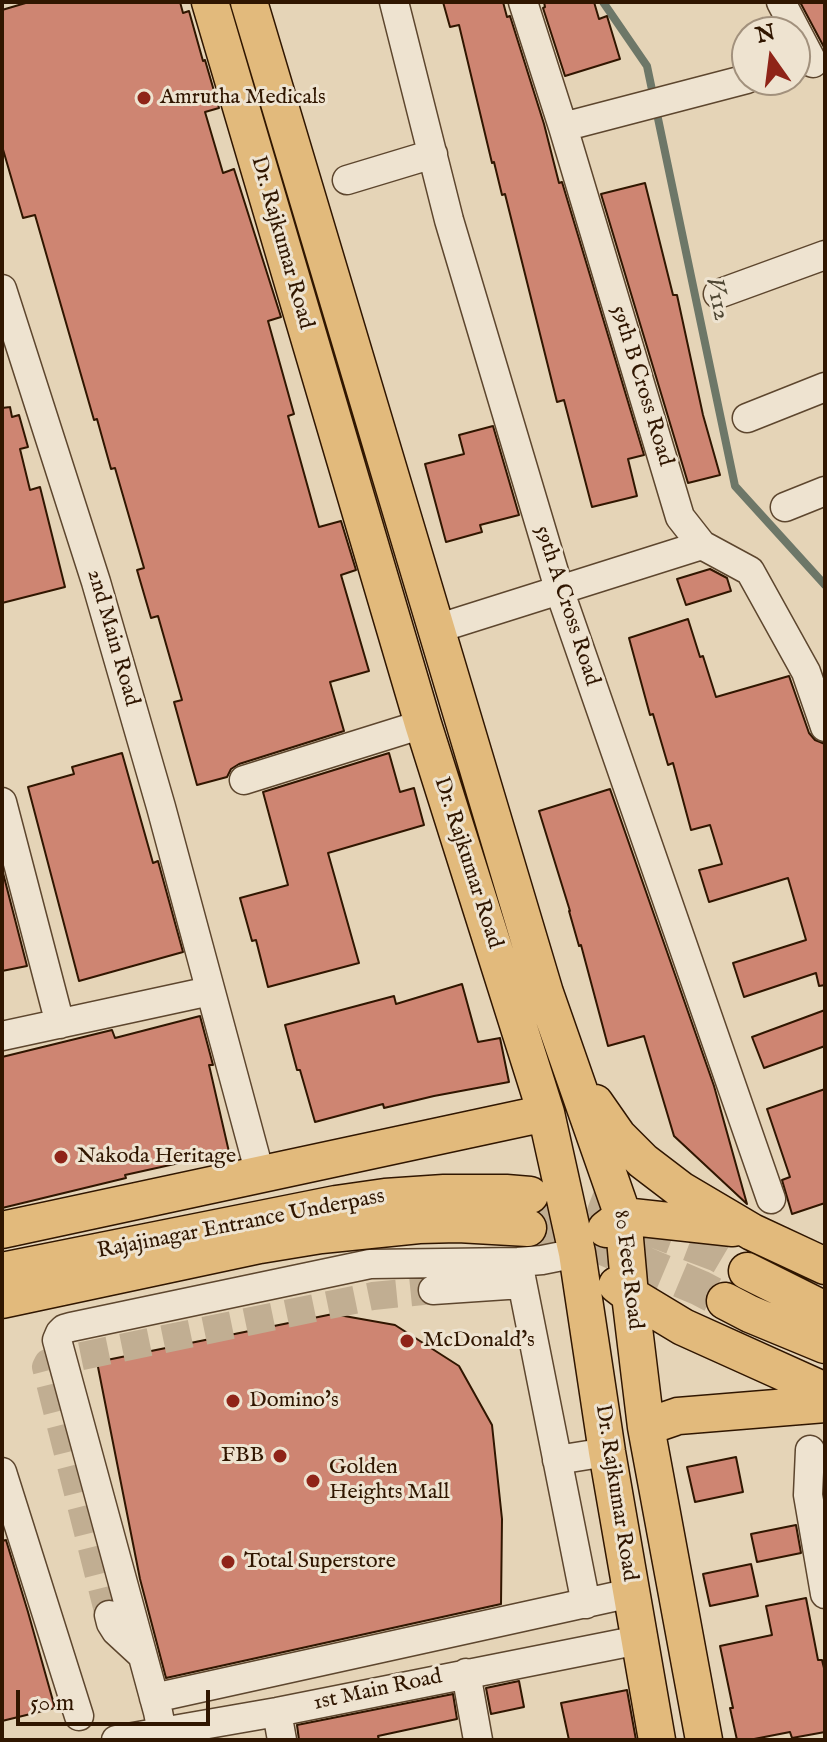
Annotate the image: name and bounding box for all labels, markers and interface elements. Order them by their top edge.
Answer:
north arrow [731,16,811,96]
text: N [753,19,778,51]
place label: Amrutha Medicals [160,85,326,111]
marker: Amrutha Medicals [135,89,153,107]
street label: Dr. Rajkumar Road [244,153,318,333]
water label: V112 [697,275,735,323]
street label: 59th B Cross Road [604,302,678,470]
street label: 59th A Cross Road [528,523,604,689]
street label: 2nd Main Road [80,567,144,709]
street label: Dr. Rajkumar Road [427,774,507,952]
place label: Nakoda Heritage [77,1144,236,1170]
marker: Nakoda Heritage [52,1148,70,1166]
street label: Rajajinagar Entrance Underpass [95,1184,387,1266]
street label: 80 Feet Road [607,1209,647,1331]
place label: McDonald's [423,1328,535,1354]
marker: McDonald's [398,1332,416,1350]
place label: Domino's [249,1388,339,1414]
marker: Domino's [224,1392,242,1410]
street label: Dr. Rajkumar Road [588,1403,642,1583]
place label: FBB [221,1443,264,1469]
marker: FBB [271,1447,289,1465]
place label: Golden Heights Mall [329,1455,449,1506]
marker: Golden Heights Mall [304,1472,322,1490]
place label: Total Superstore [244,1549,396,1575]
marker: Total Superstore [219,1553,237,1571]
street label: 1st Main Road [311,1665,445,1717]
scale bar [20,1674,214,1724]
text: 50 m [30,1688,74,1719]

